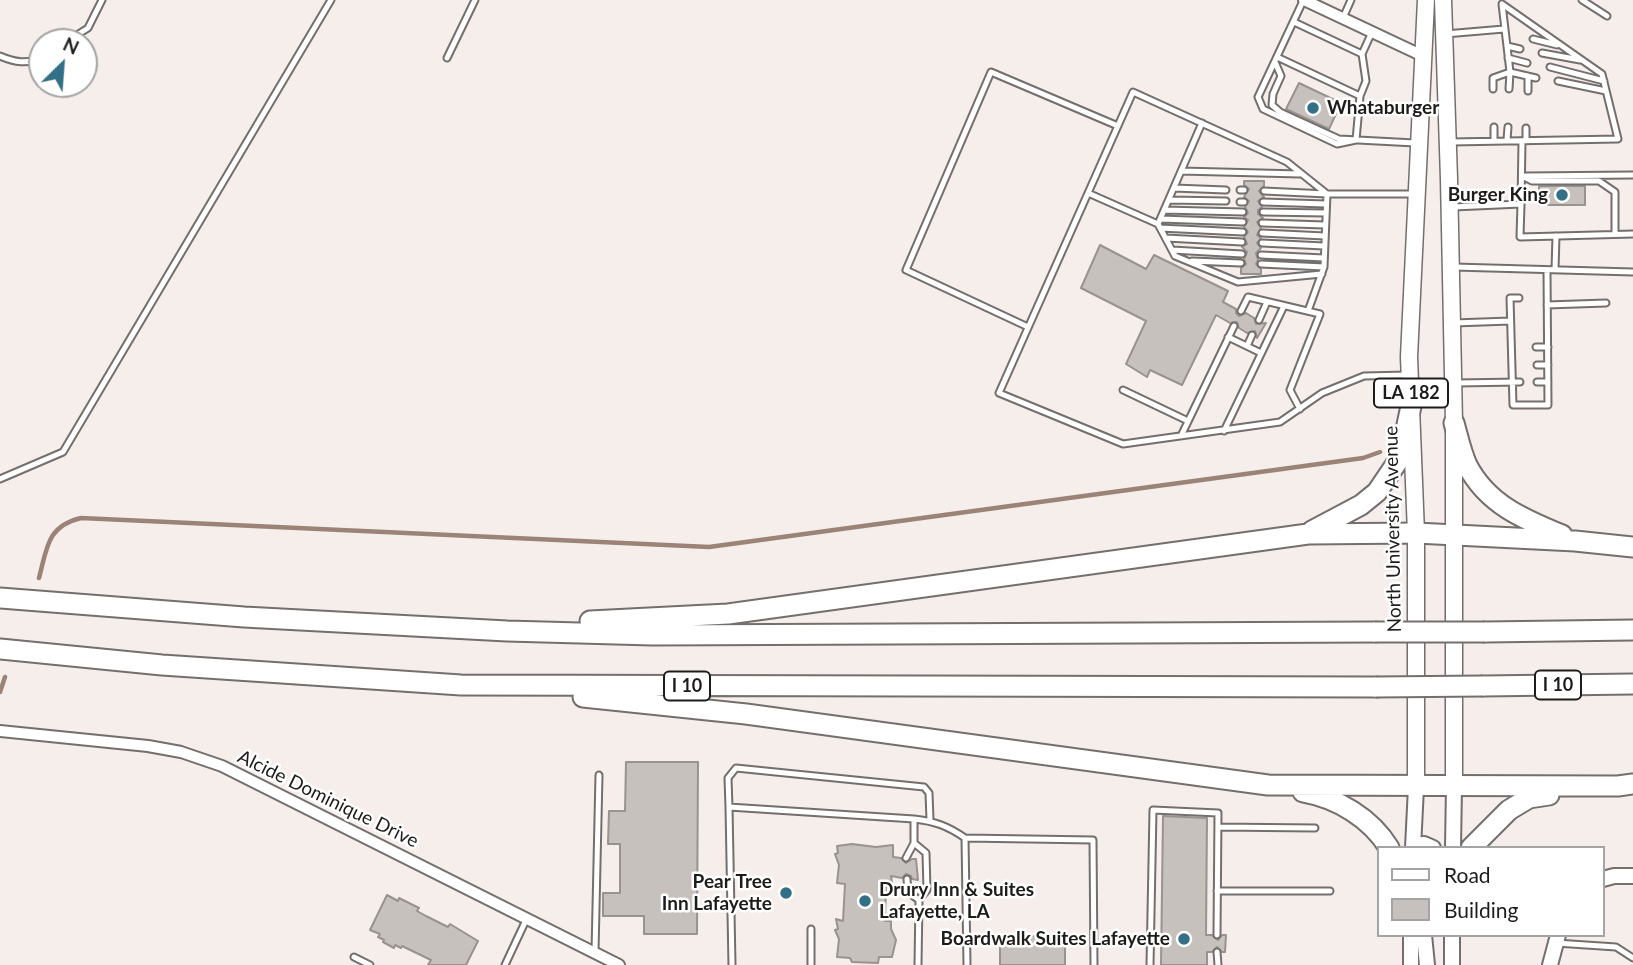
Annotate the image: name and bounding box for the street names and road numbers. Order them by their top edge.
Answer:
road number: LA 182 [1374,379,1448,408]
street label: North University Avenue [1380,426,1406,632]
road number: I 10 [1535,670,1581,700]
road number: I 10 [664,672,710,700]
street label: Alcide Dominique Drive [234,745,422,853]

